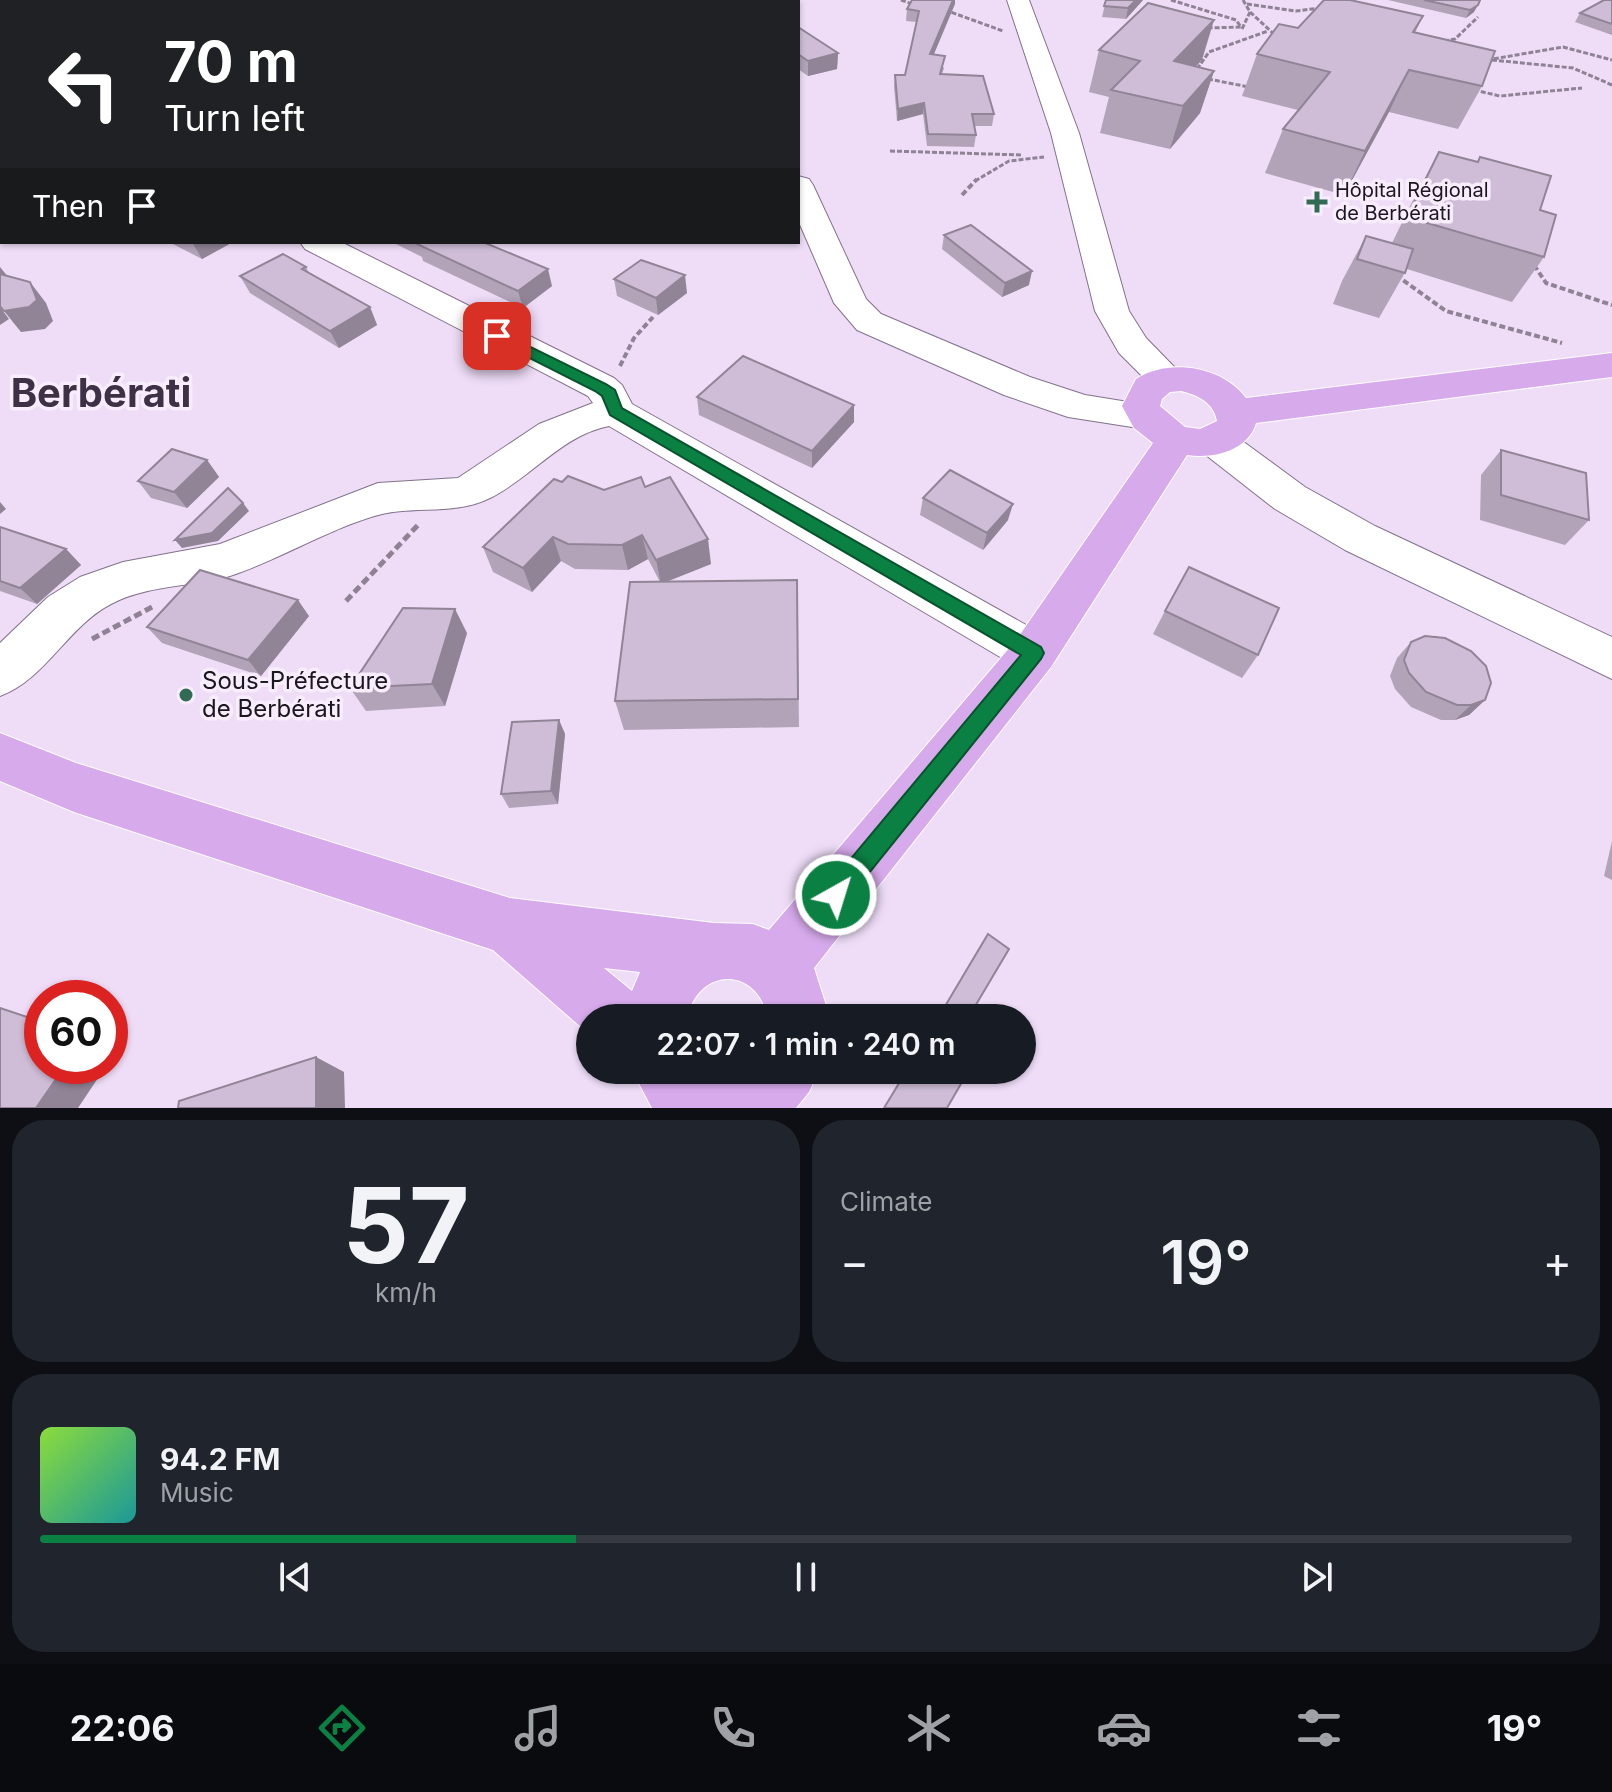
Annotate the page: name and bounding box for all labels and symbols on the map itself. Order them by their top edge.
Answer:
place label: Hôpital Régional de Berbérati [1335,178,1489,225]
marker: Hôpital Régional de Berbérati [1306,191,1328,213]
pin [463,302,531,370]
district label: Berbérati [11,368,191,417]
place label: Sous-Préfecture de Berbérati [202,666,388,723]
marker: Sous-Préfecture de Berbérati [177,686,195,704]
position arrow [794,853,878,937]
speed limit sign: 60 [24,980,128,1084]

